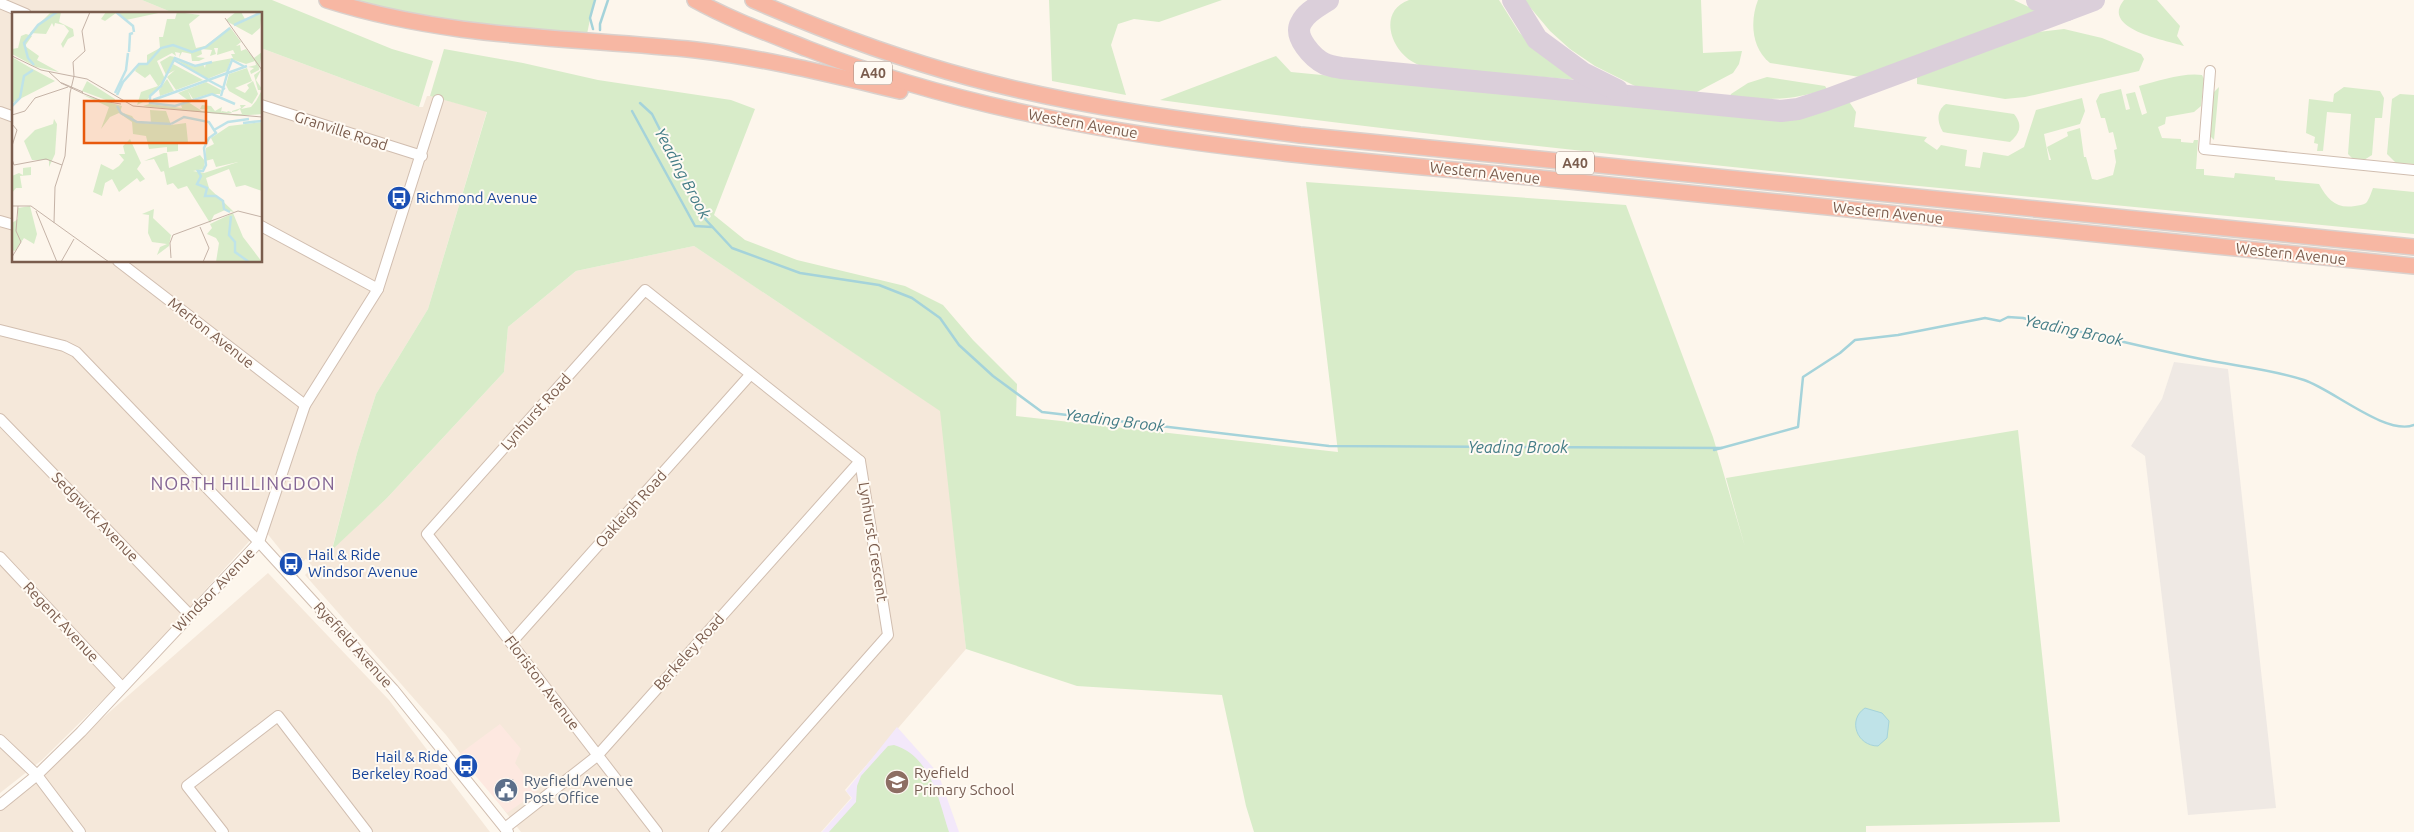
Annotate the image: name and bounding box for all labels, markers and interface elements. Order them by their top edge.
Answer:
inset map [12,12,262,262]
road number: A40 [854,62,892,84]
street label: Western Avenue [1027,106,1139,141]
street label: Granville Road [292,107,390,154]
water label: Yeading Brook [651,124,715,222]
road number: A40 [1556,152,1594,174]
street label: Western Avenue [1429,158,1541,187]
bus stop icon: Richmond Avenue [386,185,412,211]
place label: Richmond Avenue [416,189,538,206]
street label: Western Avenue [1832,198,1944,227]
street label: Western Avenue [2235,239,2347,268]
street label: Merton Avenue [165,294,258,371]
water label: Yeading Brook [2023,311,2126,349]
street label: Lynhurst Road [497,370,574,453]
water label: Yeading Brook [1064,405,1167,435]
water label: Yeading Brook [1468,438,1569,456]
street label: Oakleigh Road [592,467,670,551]
street label: Sedgwick Avenue [48,469,142,565]
district label: NORTH HILLINGDON [150,473,336,493]
street label: Lynhurst Crescent [856,481,891,603]
street label: Windsor Avenue [169,544,258,635]
place label: Hail & Ride Windsor Avenue [308,546,418,580]
bus stop icon: Hail & Ride Windsor Avenue [278,551,304,577]
street label: Regent Avenue [20,578,103,665]
street label: Ryefield Avenue [311,598,396,691]
street label: Berkeley Road [650,610,727,693]
street label: Floriston Avenue [501,632,583,733]
place label: Hail & Ride Berkeley Road [351,748,448,782]
bus stop icon: Hail & Ride Berkeley Road [453,753,479,779]
place label: Ryefield Primary School [914,764,1015,798]
school or university icon: Ryefield Primary School [884,769,910,795]
place label: Ryefield Avenue Post Office [524,772,633,806]
public building icon: Ryefield Avenue Post Office [493,777,519,803]

